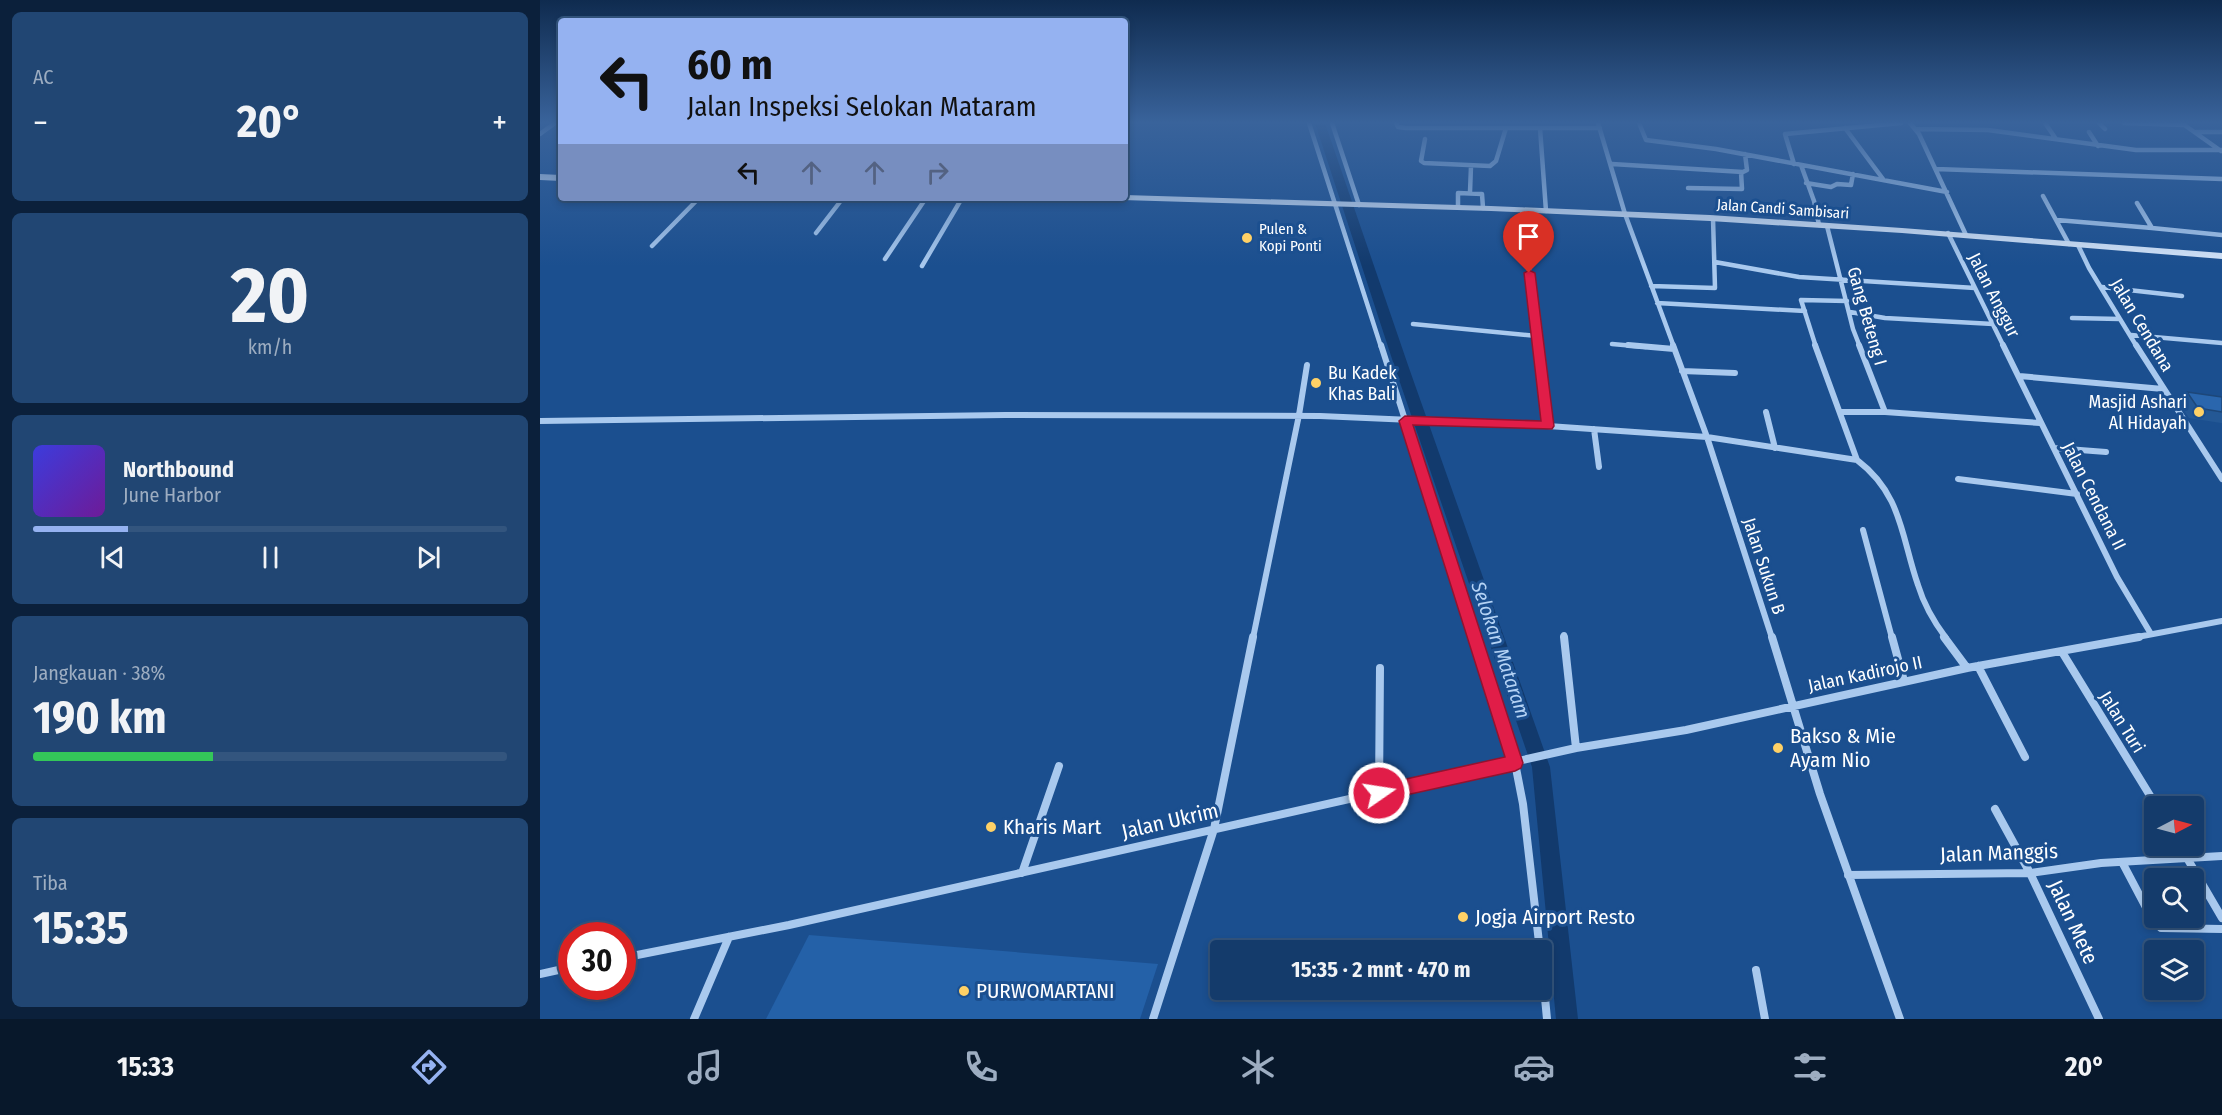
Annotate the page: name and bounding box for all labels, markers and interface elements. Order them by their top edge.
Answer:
text: 60 m [687,40,773,90]
icon: left [588,42,666,120]
text: AC [33,65,53,89]
text: Jalan Inspeksi Selokan Mataram [687,91,1037,123]
text: 20° [237,95,303,149]
text: − [33,103,48,143]
text: + [492,103,507,143]
icon: left [732,156,765,189]
icon: ahead [795,156,828,189]
icon: ahead [858,156,891,189]
icon: right [921,156,954,189]
street label: Jalan Candi Sambisari [1716,195,1850,223]
pin [1503,211,1554,273]
place label: Pulen & Kopi Ponti [1259,220,1322,255]
icon: arrive [1512,220,1545,253]
marker: Pulen & Kopi Ponti [1240,231,1254,245]
text: 20 [231,249,309,343]
street label: Jalan Anggur [1963,249,2025,342]
street label: Gang Beteng I [1842,264,1892,368]
street label: Jalan Cendana [2106,274,2178,376]
text: km/h [248,335,292,359]
place label: Bu Kadek Khas Bali [1328,362,1397,405]
marker: Bu Kadek Khas Bali [1309,376,1323,390]
place label: Masjid Ashari Al Hidayah [2089,391,2187,434]
marker: Masjid Ashari Al Hidayah [2192,405,2206,419]
street label: Jalan Cendana II [2057,438,2131,554]
text: Northbound [123,456,234,483]
text: June Harbor [123,483,221,507]
street label: Jalan Sukun B [1738,515,1790,617]
icon: previous [96,541,129,574]
icon: pause [254,541,287,574]
icon: next [412,541,445,574]
water label: Selokan Mataram [1466,577,1536,722]
street label: Jalan Kadirojo II [1806,651,1924,697]
text: Jangkauan · 38% [33,661,165,685]
street label: Jalan Turi [2094,687,2150,757]
text: 190 km [33,691,166,745]
place label: Bakso & Mie Ayam Nio [1790,723,1896,773]
marker: Bakso & Mie Ayam Nio [1771,741,1785,755]
position arrow [1347,761,1411,825]
north arrow [2144,796,2204,856]
map controls [2144,796,2204,1000]
street label: Jalan Ukrim [1119,797,1221,845]
place label: Kharis Mart [1003,814,1102,840]
marker: Kharis Mart [984,820,998,834]
street label: Jalan Manggis [1940,838,2058,868]
button: search [2144,868,2204,928]
text: Tiba [33,871,68,895]
street label: Jalan Mete [2042,876,2104,968]
text: 15:35 [33,901,129,955]
place label: Jogja Airport Resto [1475,904,1635,930]
marker: Jogja Airport Resto [1456,910,1470,924]
speed limit sign: 30 [558,922,636,1000]
button: layers [2144,940,2204,1000]
text: 15:35 · 2 mnt · 470 m [1291,956,1471,983]
place label: PURWOMARTANI [976,978,1115,1004]
marker: PURWOMARTANI [957,984,971,998]
icon: directions [408,1046,450,1088]
icon: music [684,1046,726,1088]
icon: phone [960,1046,1002,1088]
icon: climate [1237,1046,1279,1088]
icon: car [1513,1046,1555,1088]
icon: filters [1789,1046,1831,1088]
text: 15:33 [117,1051,174,1083]
text: 20° [2065,1051,2105,1083]

